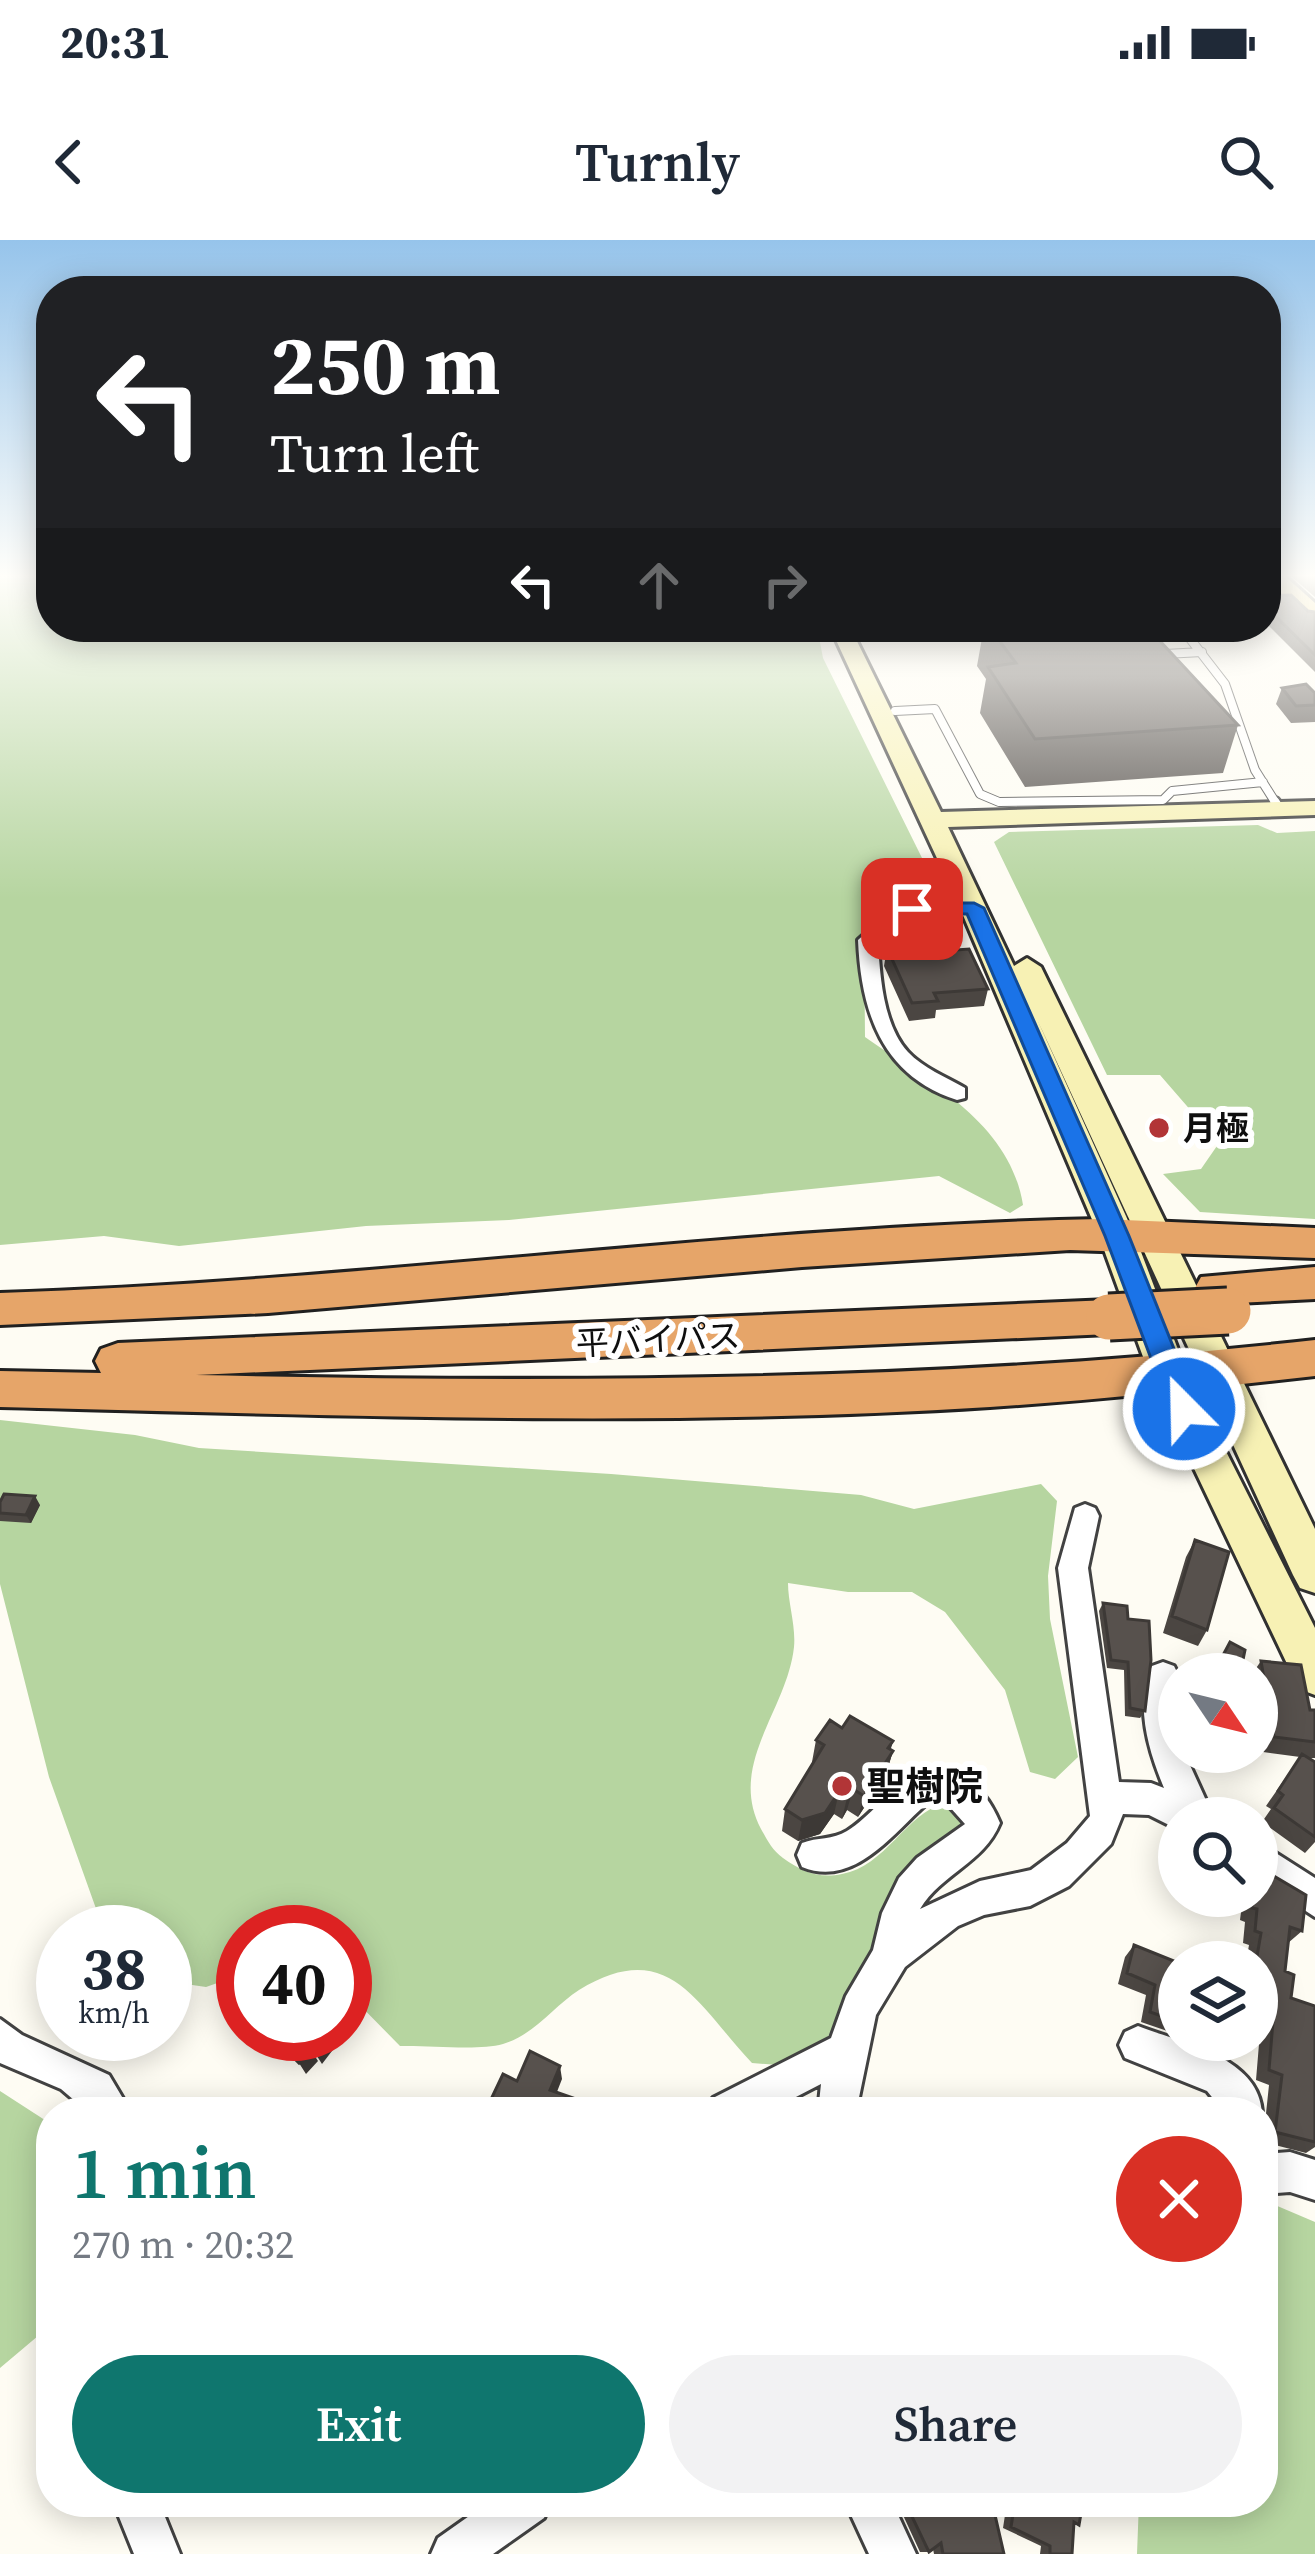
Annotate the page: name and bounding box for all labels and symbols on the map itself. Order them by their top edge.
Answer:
pin [861,858,963,960]
place label: 月極 [1183,1106,1249,1151]
marker: 月極 [1146,1115,1172,1141]
street label: 平バイパス [575,1313,741,1366]
position arrow [1121,1346,1247,1472]
north arrow [1158,1653,1278,1773]
place label: 聖樹院 [866,1760,983,1813]
marker: 聖樹院 [829,1773,855,1799]
speed limit sign: 40 [216,1905,372,2061]

